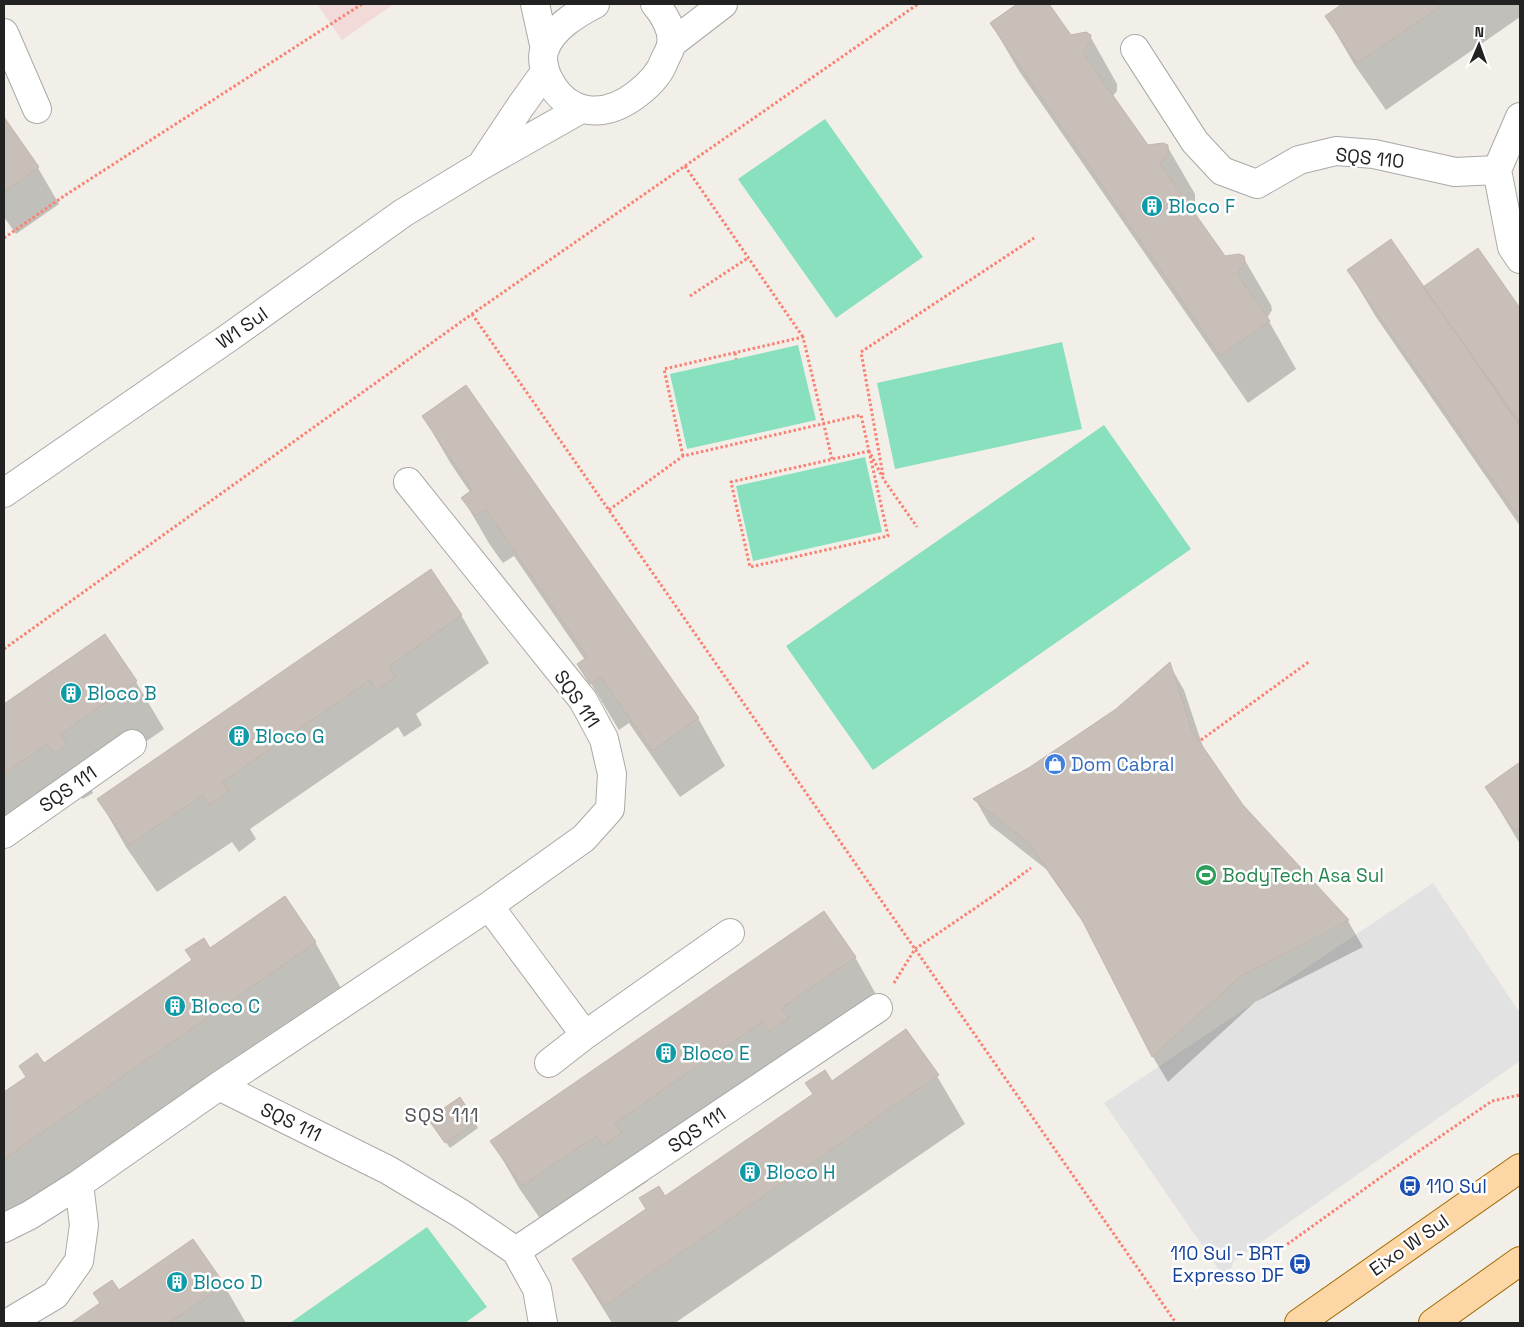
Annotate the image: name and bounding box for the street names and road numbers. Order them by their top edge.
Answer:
street label: SQS 110 [1334,142,1406,174]
street label: W1 Sul [211,301,273,355]
street label: SQS 111 [549,665,605,733]
street label: SQS 111 [34,760,102,818]
street label: SQS 111 [256,1097,326,1147]
street label: SQS 111 [663,1102,731,1158]
street label: Eixo W Sul [1364,1208,1454,1282]

